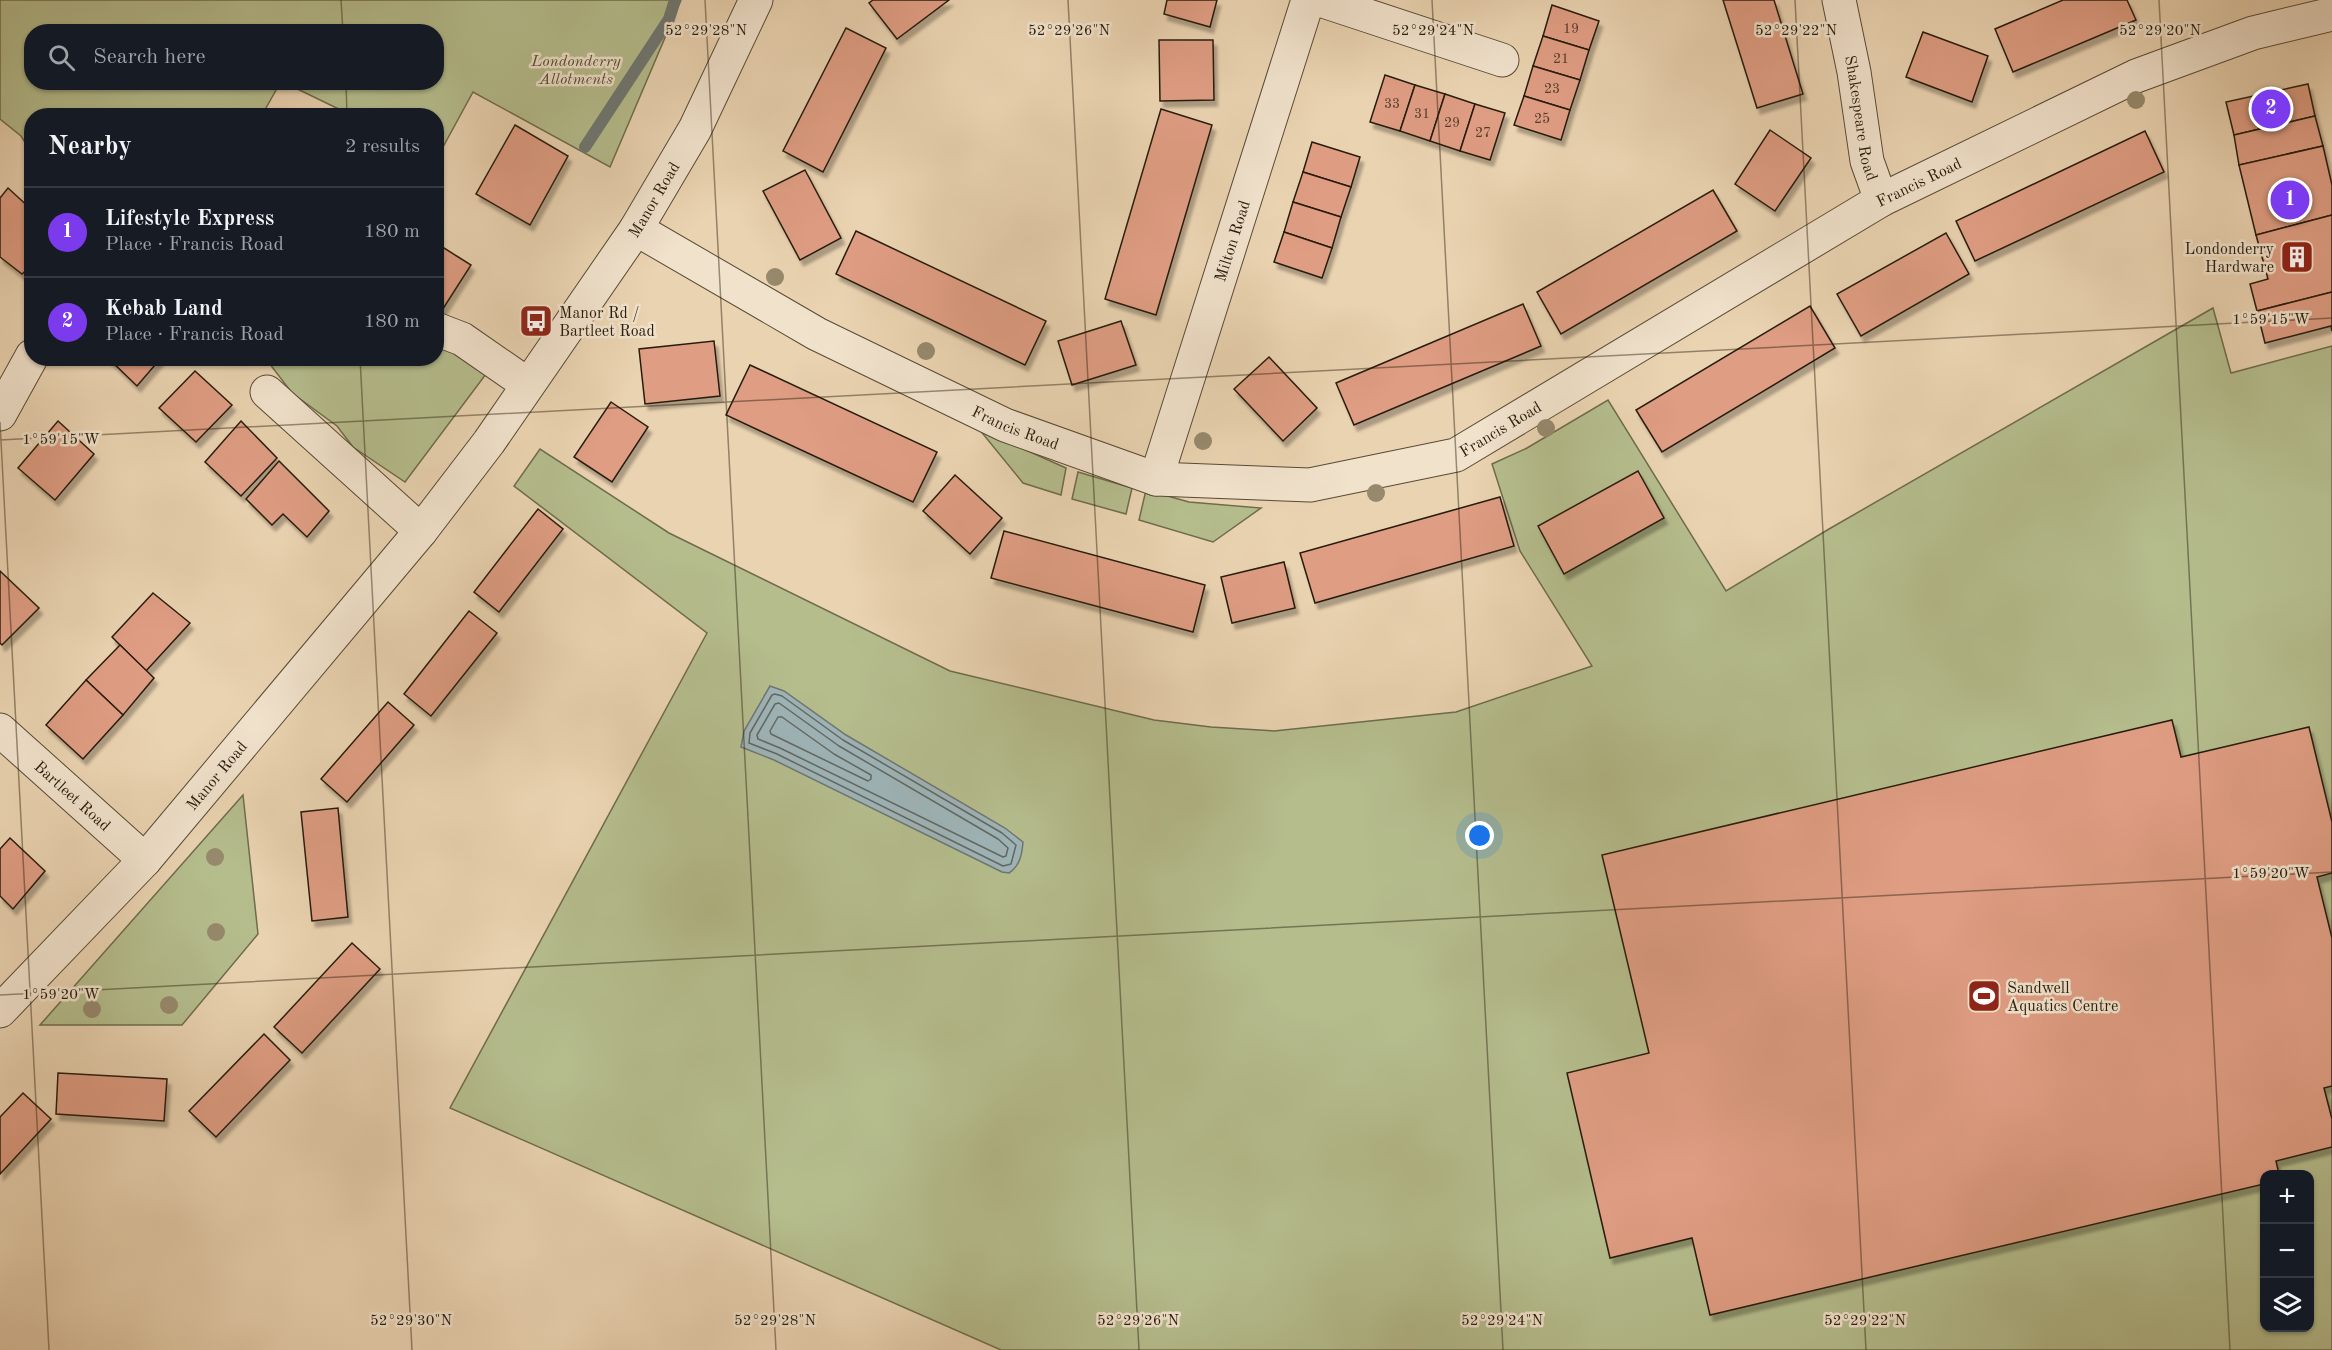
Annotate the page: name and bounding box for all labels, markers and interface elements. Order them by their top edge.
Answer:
house number: 19 [1563,22,1579,36]
search box [24,24,444,90]
text: 52°29'28"N [665,24,747,39]
text: 52°29'26"N [1028,24,1110,39]
text: 52°29'24"N [1392,24,1474,39]
text: 52°29'22"N [1755,24,1837,39]
text: 52°29'20"N [2119,24,2201,39]
icon: search [45,41,78,74]
text: Search here [93,46,206,68]
house number: 21 [1553,52,1569,66]
park label: Londonderry Allotments [530,54,622,88]
street label: Shakespeare Road [1841,54,1879,183]
house number: 23 [1544,82,1560,96]
pin: 2 [2252,86,2290,132]
house number: 33 [1384,97,1400,111]
house number: 31 [1414,107,1430,121]
house number: 25 [1534,112,1550,126]
house number: 29 [1444,116,1460,130]
house number: 27 [1475,126,1491,140]
text: Nearby [48,134,132,160]
text: 2 results [345,137,420,157]
street label: Francis Road [1874,156,1964,211]
street label: Manor Road [627,160,684,241]
pin: 1 [2270,178,2310,222]
street label: Milton Road [1213,199,1254,284]
text: Lifestyle Express [105,208,274,230]
text: 1 [62,222,73,242]
text: 180 m [364,222,420,242]
text: Place · Francis Road [105,235,284,255]
building icon: Londonderry Hardware [2279,239,2315,275]
place label: Londonderry Hardware [2184,242,2275,276]
text: Kebab Land [105,298,223,320]
bus stop icon: Manor Rd / Bartleet Road [518,303,554,339]
place label: Manor Rd / Bartleet Road [559,306,655,340]
text: 2 [62,312,73,332]
text: 180 m [364,312,420,332]
text: 1°59'15"W [2232,313,2310,328]
text: Place · Francis Road [105,325,284,345]
street label: Francis Road [1457,400,1545,461]
street label: Francis Road [969,404,1061,454]
text: 1°59'15"W [22,433,100,448]
street label: Manor Road [184,739,251,814]
street label: Bartleet Road [31,759,113,835]
your location [1465,821,1494,850]
text: 1°59'20"W [2232,867,2310,882]
sports icon: Sandwell Aquatics Centre [1966,978,2002,1014]
place label: Sandwell Aquatics Centre [2007,981,2118,1015]
text: 1°59'20"W [22,988,100,1003]
map controls [2260,1170,2314,1332]
button: + [2260,1170,2314,1224]
button: − [2260,1224,2314,1278]
button: layers [2260,1278,2314,1332]
text: 52°29'30"N [370,1314,452,1329]
text: 52°29'28"N [734,1314,816,1329]
text: 52°29'26"N [1097,1314,1179,1329]
text: 52°29'24"N [1461,1314,1543,1329]
text: 52°29'22"N [1824,1314,1906,1329]

